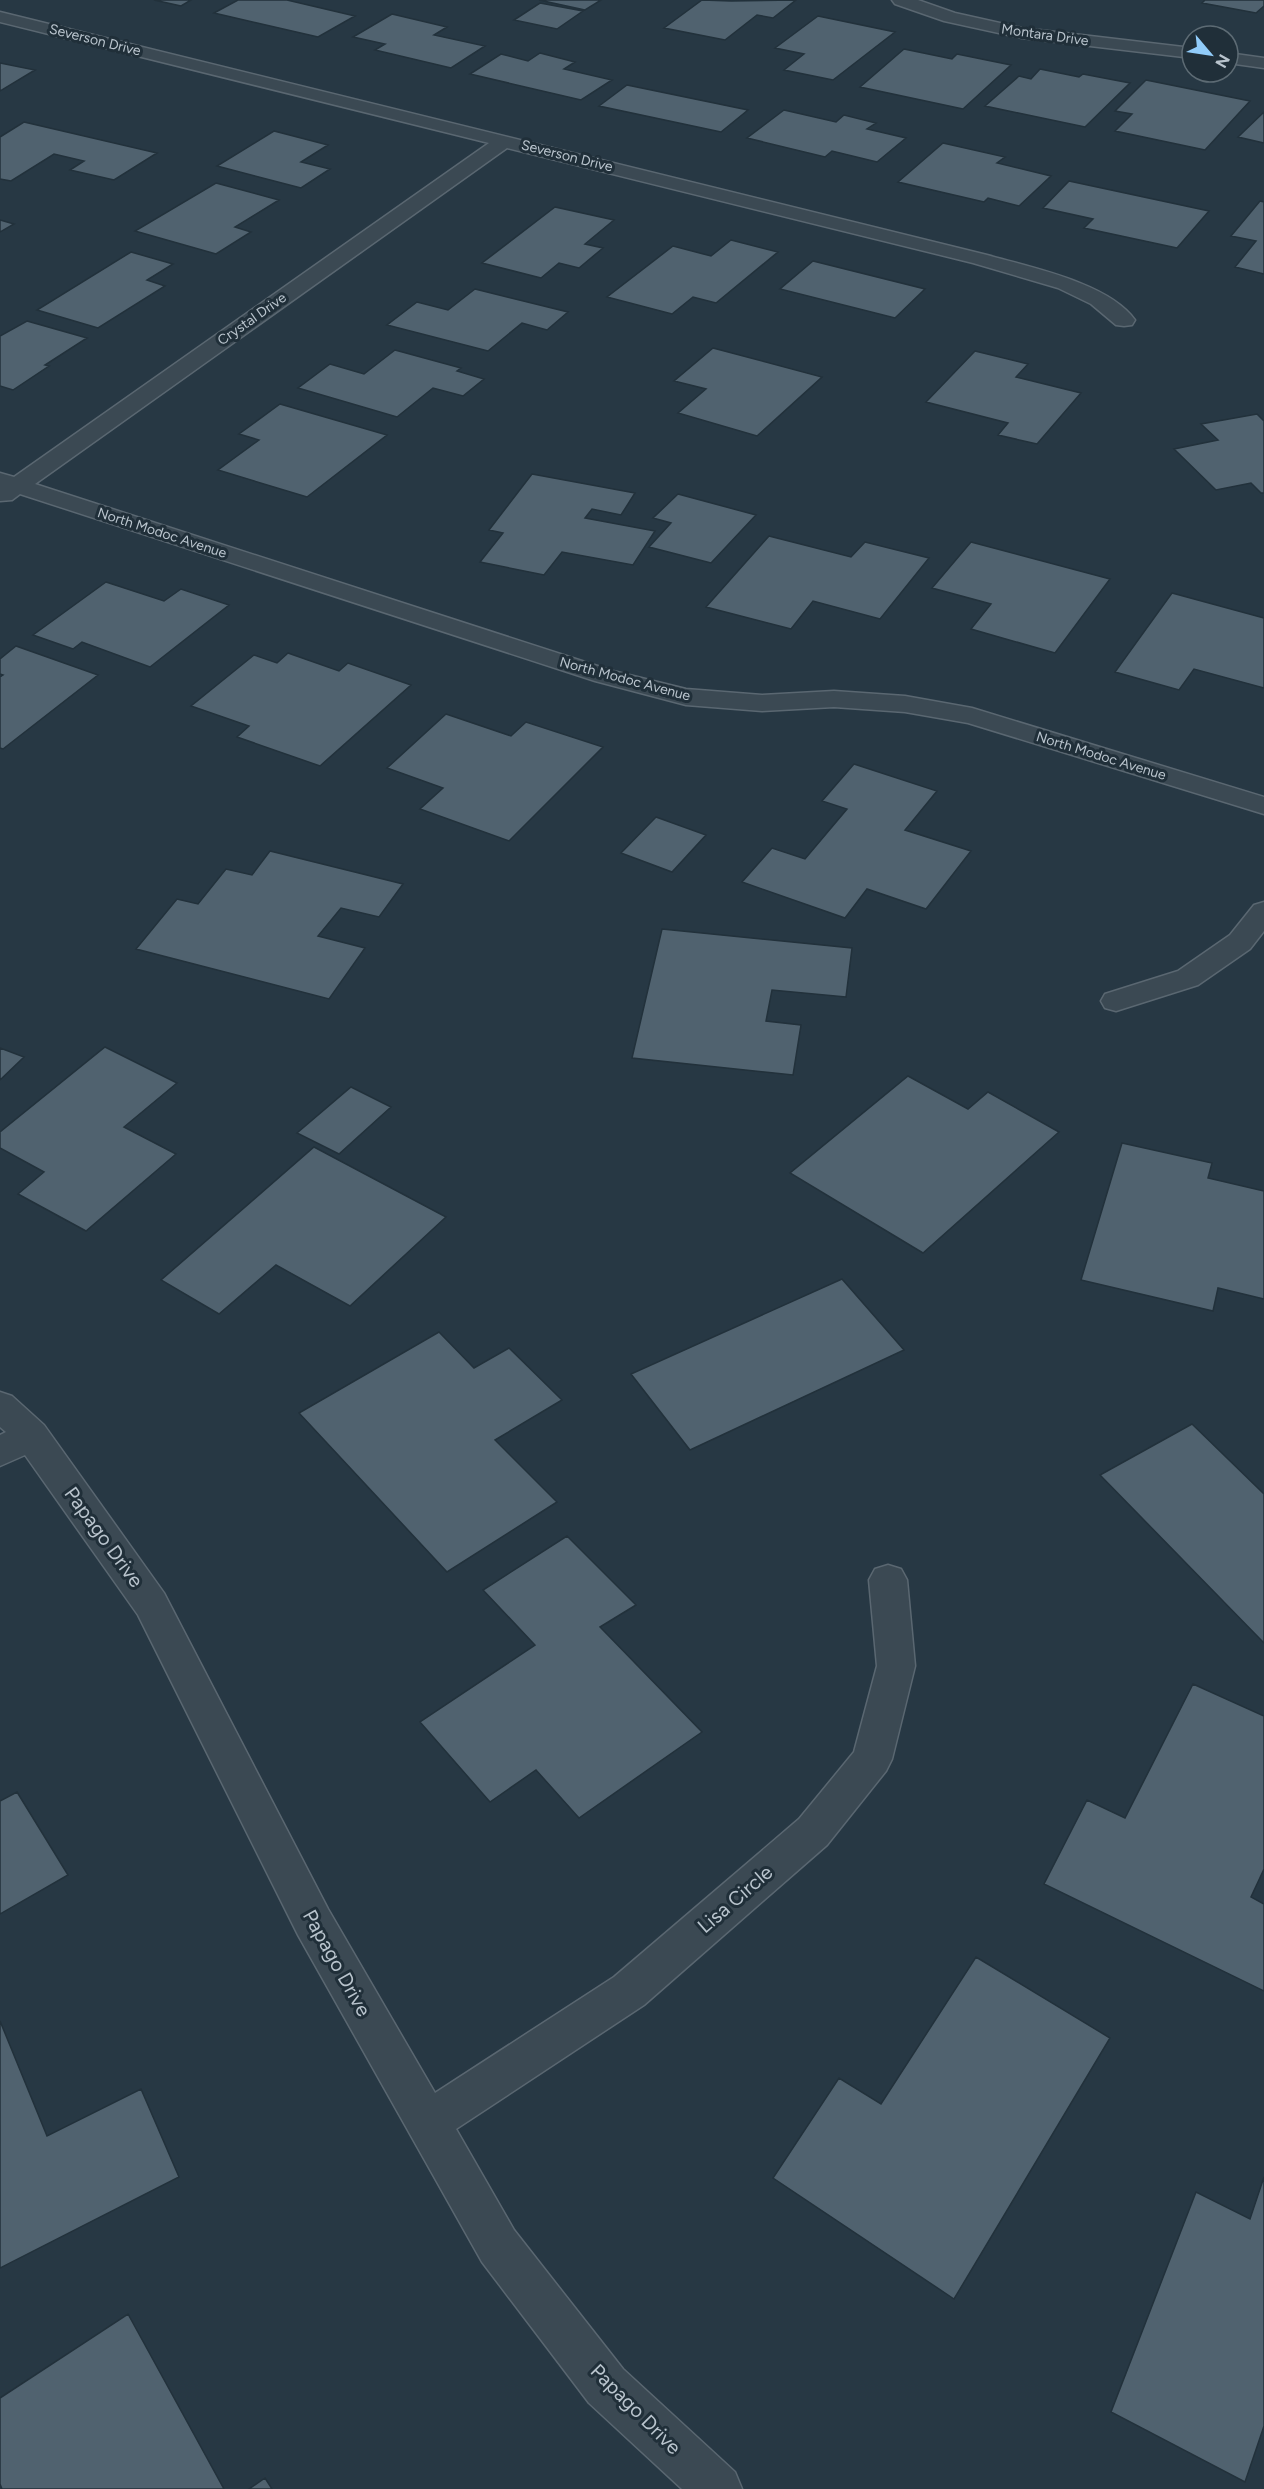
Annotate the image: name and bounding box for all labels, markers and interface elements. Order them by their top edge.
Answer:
street label: Severson Drive [47,20,143,60]
street label: Montara Drive [1000,20,1090,50]
north arrow [1180,24,1240,84]
text: N [1211,51,1234,71]
street label: Severson Drive [519,136,615,176]
street label: Crystal Drive [214,289,290,349]
street label: North Modoc Avenue [95,504,229,562]
street label: North Modoc Avenue [558,653,693,705]
street label: North Modoc Avenue [1034,728,1168,784]
street label: Papago Drive [60,1482,148,1592]
street label: Lisa Circle [693,1860,777,1938]
street label: Papago Drive [298,1906,376,2021]
street label: Papago Drive [586,2359,686,2459]

